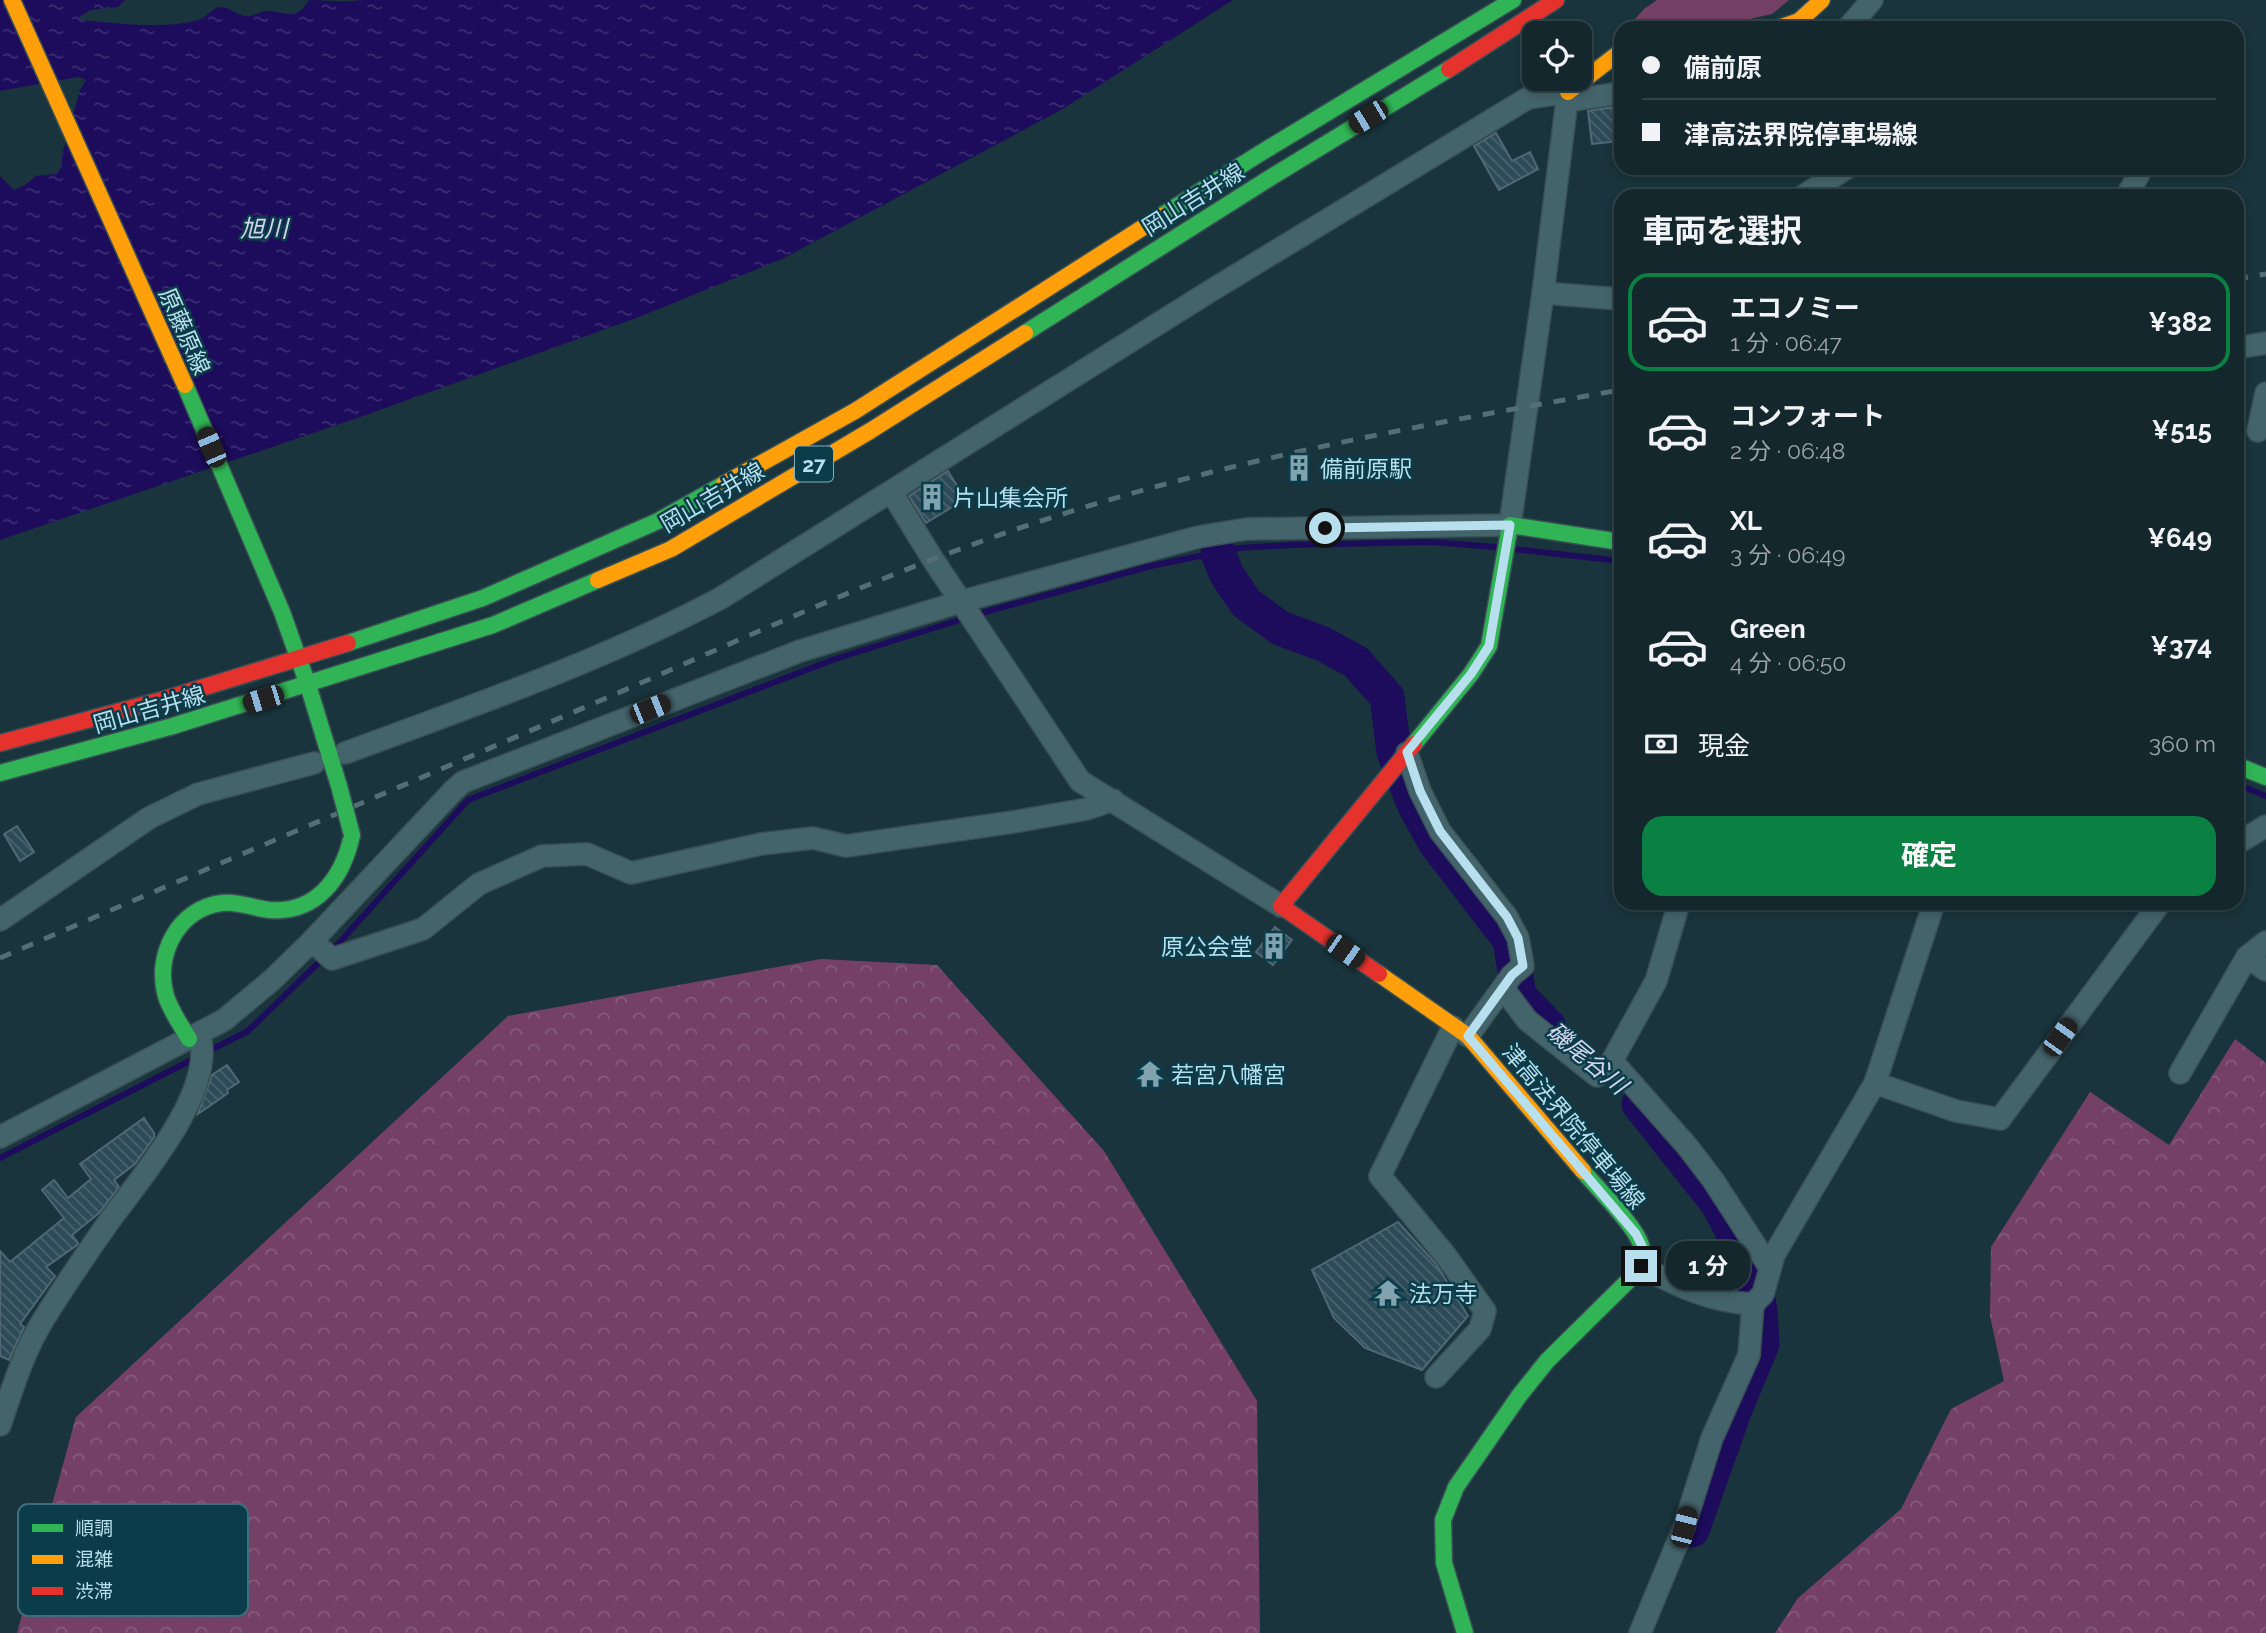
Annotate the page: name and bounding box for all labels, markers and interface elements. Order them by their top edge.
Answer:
map controls [1522,21,1592,91]
button: locate [1522,21,1592,91]
text: 備前原 [1684,53,1762,83]
car [1345,97,1392,137]
text: 津高法界院停車場線 [1684,120,1918,150]
street label: 岡山吉井線 [1137,157,1249,241]
text: 車両を選択 [1642,212,1802,249]
water label: 旭川 [240,214,291,243]
street label: 原藤原線 [154,283,216,379]
icon: car [1646,291,1709,354]
text: エコノミー [1730,293,1860,323]
text: ¥382 [2149,307,2212,337]
text: 1 分 · 06:47 [1730,329,1842,356]
icon: car [1646,399,1709,462]
text: コンフォート [1730,401,1885,431]
text: ¥515 [2152,415,2212,445]
car [194,424,229,470]
text: 2 分 · 06:48 [1730,437,1845,464]
road number: 27 [795,447,833,482]
building icon: 備前原駅 [1284,453,1314,483]
place label: 備前原駅 [1320,455,1412,482]
street label: 岡山吉井線 [655,457,769,537]
building icon: 片山集会所 [917,482,947,512]
place label: 片山集会所 [953,484,1068,511]
text: XL [1730,506,1762,536]
icon: car [1646,507,1709,570]
route start [1309,512,1341,544]
text: ¥649 [2148,523,2212,553]
text: 3 分 · 06:49 [1730,541,1846,568]
text: Green [1730,614,1806,644]
icon: car [1646,615,1709,678]
text: ¥374 [2151,631,2212,661]
text: 4 分 · 06:50 [1730,649,1846,676]
street label: 岡山吉井線 [90,680,208,738]
car [240,683,287,715]
car [627,691,674,727]
icon: cash [1642,725,1680,763]
text: 360 m [2149,730,2216,757]
text: 現金 [1698,731,1750,761]
button: 確定 [1642,816,2216,896]
car [1322,930,1369,972]
building icon: 原公会堂 [1259,931,1289,961]
place label: 原公会堂 [1161,933,1253,960]
car [2040,1014,2081,1060]
water label: 磯尾谷川 [1541,1016,1635,1102]
street label: 津高法界院停車場線 [1497,1038,1651,1214]
temple icon: 若宮八幡宮 [1135,1059,1165,1089]
place label: 若宮八幡宮 [1171,1061,1286,1088]
callout: 1 分 [1666,1242,1750,1290]
route end [1625,1250,1657,1282]
text: 1 分 [1688,1252,1728,1279]
temple icon: 法万寺 [1373,1278,1403,1308]
place label: 法万寺 [1409,1280,1478,1307]
legend [18,1504,248,1616]
car [1669,1504,1700,1550]
text: 順調 [75,1517,113,1539]
text: 混雑 [75,1548,113,1570]
text: 渋滞 [75,1580,113,1602]

